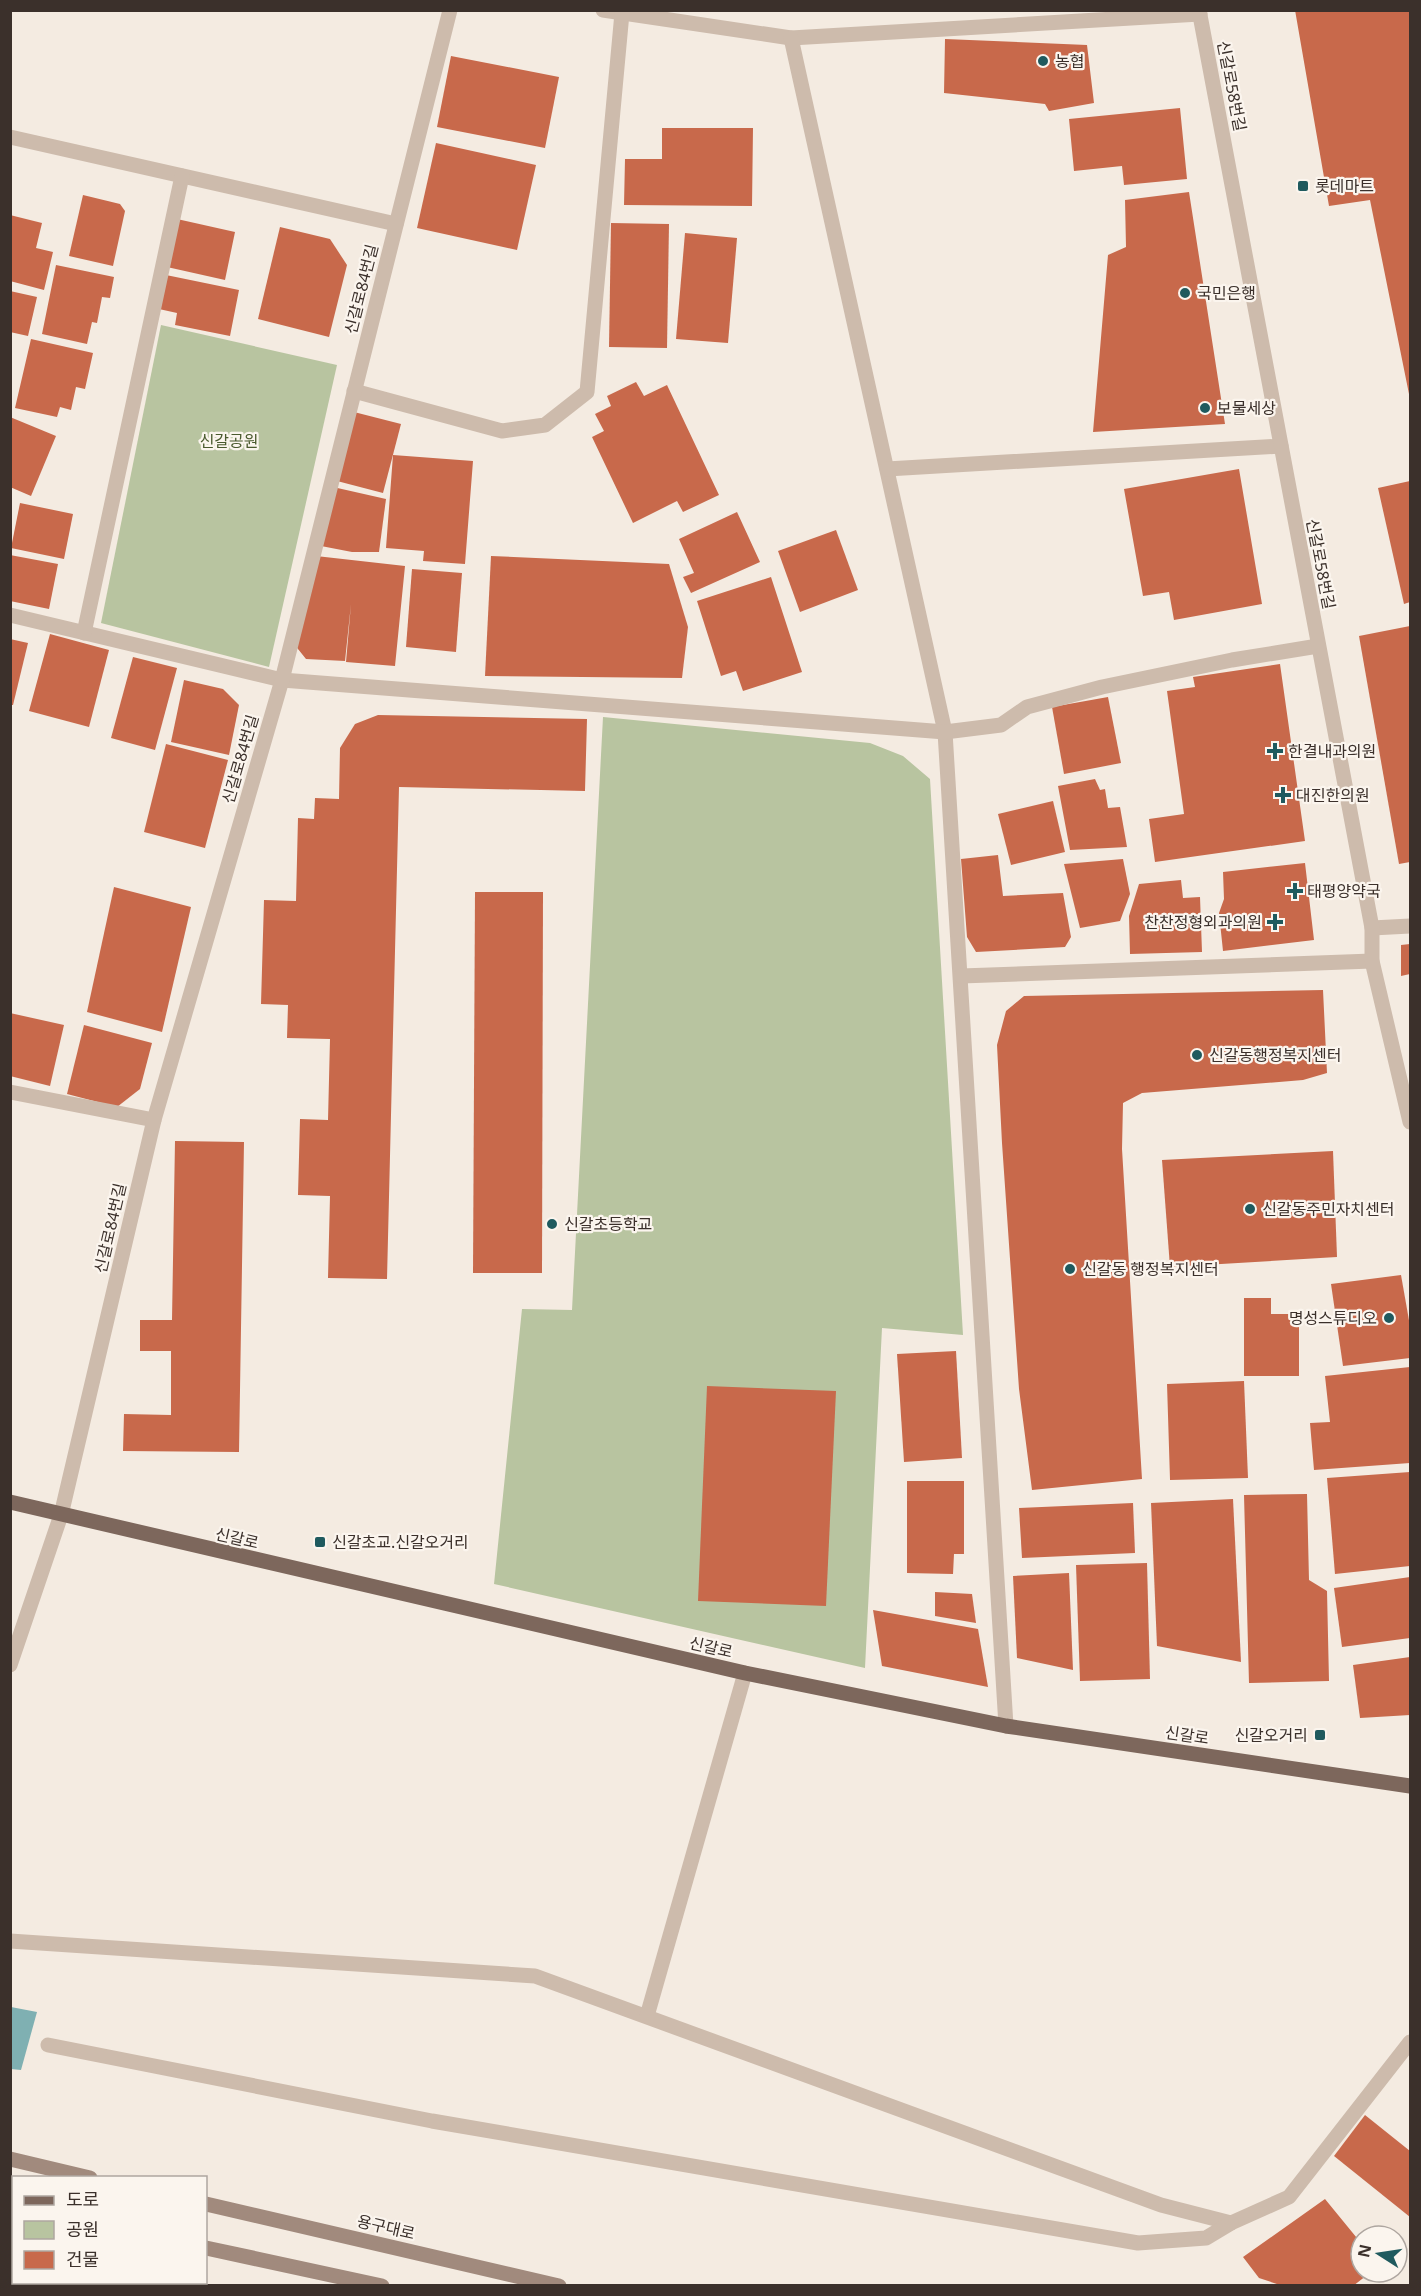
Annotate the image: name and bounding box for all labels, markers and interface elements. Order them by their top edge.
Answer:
street label: 신갈로58번길 [1212,39,1252,133]
place label: 농협 [1055,50,1084,72]
marker: 농협 [1036,54,1050,68]
place label: 롯데마트 [1315,175,1374,197]
marker: 롯데마트 [1296,179,1310,193]
street label: 신갈로84번길 [339,242,383,336]
place label: 국민은행 [1197,282,1256,304]
marker: 국민은행 [1178,286,1192,300]
place label: 보물세상 [1217,397,1276,419]
marker: 보물세상 [1198,401,1212,415]
park label: 신갈공원 [200,430,258,452]
street label: 신갈로58번길 [1301,517,1341,611]
street label: 신갈로84번길 [217,712,263,806]
place label: 한결내과의원 [1288,740,1376,762]
marker: 한결내과의원 [1266,742,1284,760]
place label: 대진한의원 [1296,784,1370,806]
marker: 대진한의원 [1274,786,1292,804]
place label: 태평양약국 [1307,880,1381,902]
marker: 태평양약국 [1288,884,1302,898]
place label: 찬찬정형외과의원 [1144,911,1262,933]
marker: 찬찬정형외과의원 [1266,913,1284,931]
place label: 신갈동행정복지센터 [1209,1044,1341,1066]
marker: 신갈동행정복지센터 [1190,1048,1204,1062]
street label: 신갈로84번길 [89,1181,131,1275]
place label: 신갈동주민자치센터 [1262,1198,1394,1220]
marker: 신갈동주민자치센터 [1243,1202,1257,1216]
place label: 신갈초등학교 [564,1213,652,1235]
marker: 신갈초등학교 [545,1217,559,1231]
place label: 신갈동 행정복지센터 [1082,1258,1219,1280]
marker: 신갈동 행정복지센터 [1063,1262,1077,1276]
place label: 명성스튜디오 [1289,1307,1377,1329]
marker: 명성스튜디오 [1382,1311,1396,1325]
street label: 신갈로 [213,1522,261,1554]
place label: 신갈초교.신갈오거리 [332,1531,469,1553]
marker: 신갈초교.신갈오거리 [313,1535,327,1549]
street label: 신갈로 [687,1631,735,1663]
street label: 신갈로 [1164,1721,1211,1749]
place label: 신갈오거리 [1234,1724,1308,1746]
marker: 신갈오거리 [1313,1728,1327,1742]
legend [12,2176,207,2284]
text: 도로 [66,2187,99,2211]
street label: 용구대로 [355,2210,417,2244]
text: 공원 [66,2217,99,2241]
north arrow [1349,2224,1409,2284]
text: N [1352,2242,1376,2260]
text: 건물 [66,2247,99,2271]

